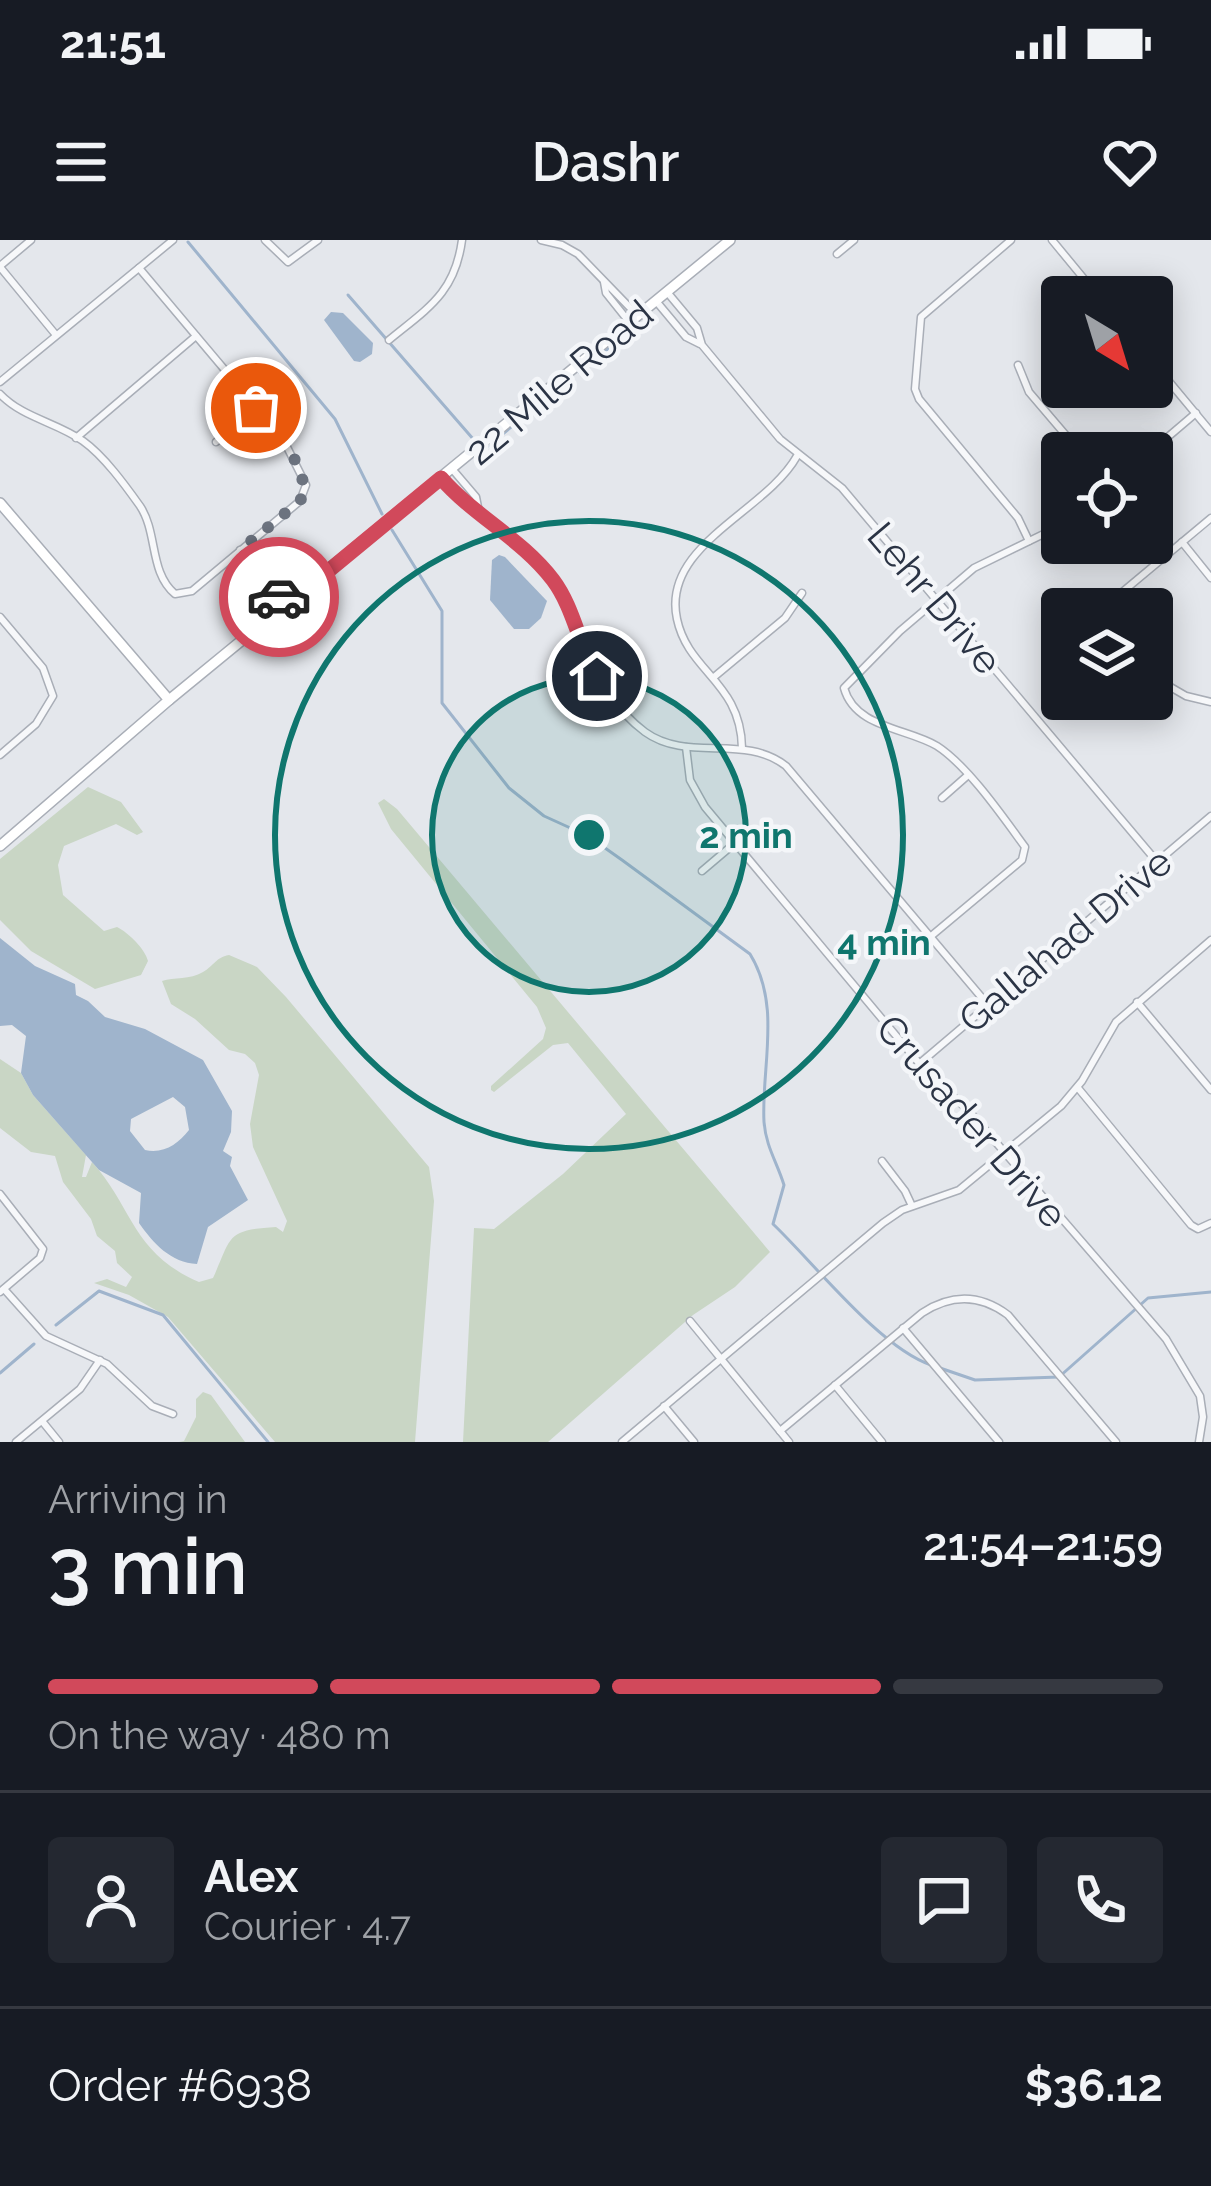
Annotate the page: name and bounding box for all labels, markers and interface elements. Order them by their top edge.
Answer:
text: 21:51 [60,16,166,69]
icon: menu [48,129,114,195]
icon: heart [1097,129,1163,195]
text: Dashr [532,130,679,194]
north arrow [1041,276,1173,408]
map controls [1041,276,1173,720]
street label: 22 Mile Road [456,290,662,474]
pin [205,357,307,459]
icon: bag [223,375,289,441]
button: locate [1041,432,1173,564]
street label: Lehr Drive [858,513,1012,683]
courier [219,537,339,657]
icon: car [246,564,312,630]
button: layers [1041,588,1173,720]
pin [546,625,648,727]
icon: home [564,643,630,709]
centre of rings [568,814,610,856]
text: 2 min [699,814,793,856]
street label: Gallahad Drive [950,838,1180,1042]
text: 4 min [837,921,931,963]
street label: Crusader Drive [867,1005,1077,1237]
text: Arriving in [48,1476,228,1522]
text: 21:54–21:59 [923,1518,1163,1571]
text: 3 min [48,1521,248,1612]
text: On the way · 480 m [48,1712,391,1758]
button: person [48,1837,174,1963]
button: chat [881,1837,1007,1963]
button: phone [1037,1837,1163,1963]
text: Alex [204,1850,298,1903]
text: Courier · 4.7 [204,1903,411,1949]
text: Order #6938 [48,2059,312,2112]
text: $36.12 [1025,2059,1163,2112]

